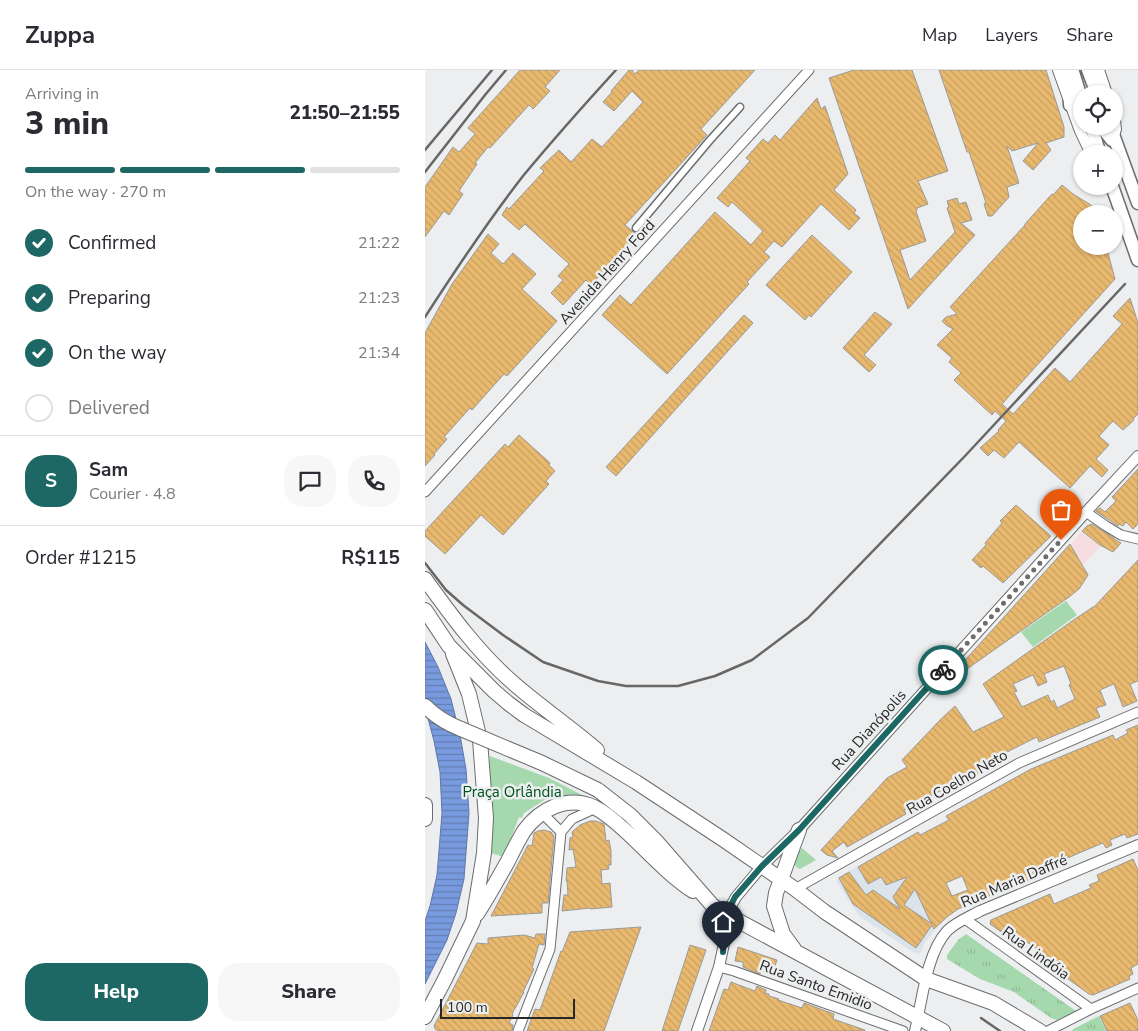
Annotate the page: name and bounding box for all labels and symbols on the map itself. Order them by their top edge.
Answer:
street label: Avenida Henry Ford [555,215,659,329]
pin [1040,489,1082,540]
courier [918,645,968,695]
street label: Rua Dianópolis [827,685,911,775]
street label: Rua Coelho Neto [903,745,1011,819]
park label: Praça Orlândia [462,782,562,802]
street label: Rua Maria Daffré [958,850,1070,912]
pin [702,901,744,952]
street label: Rua Lindóia [998,922,1074,984]
street label: Rua Santo Emidio [757,955,875,1015]
scale bar [440,996,575,1019]

